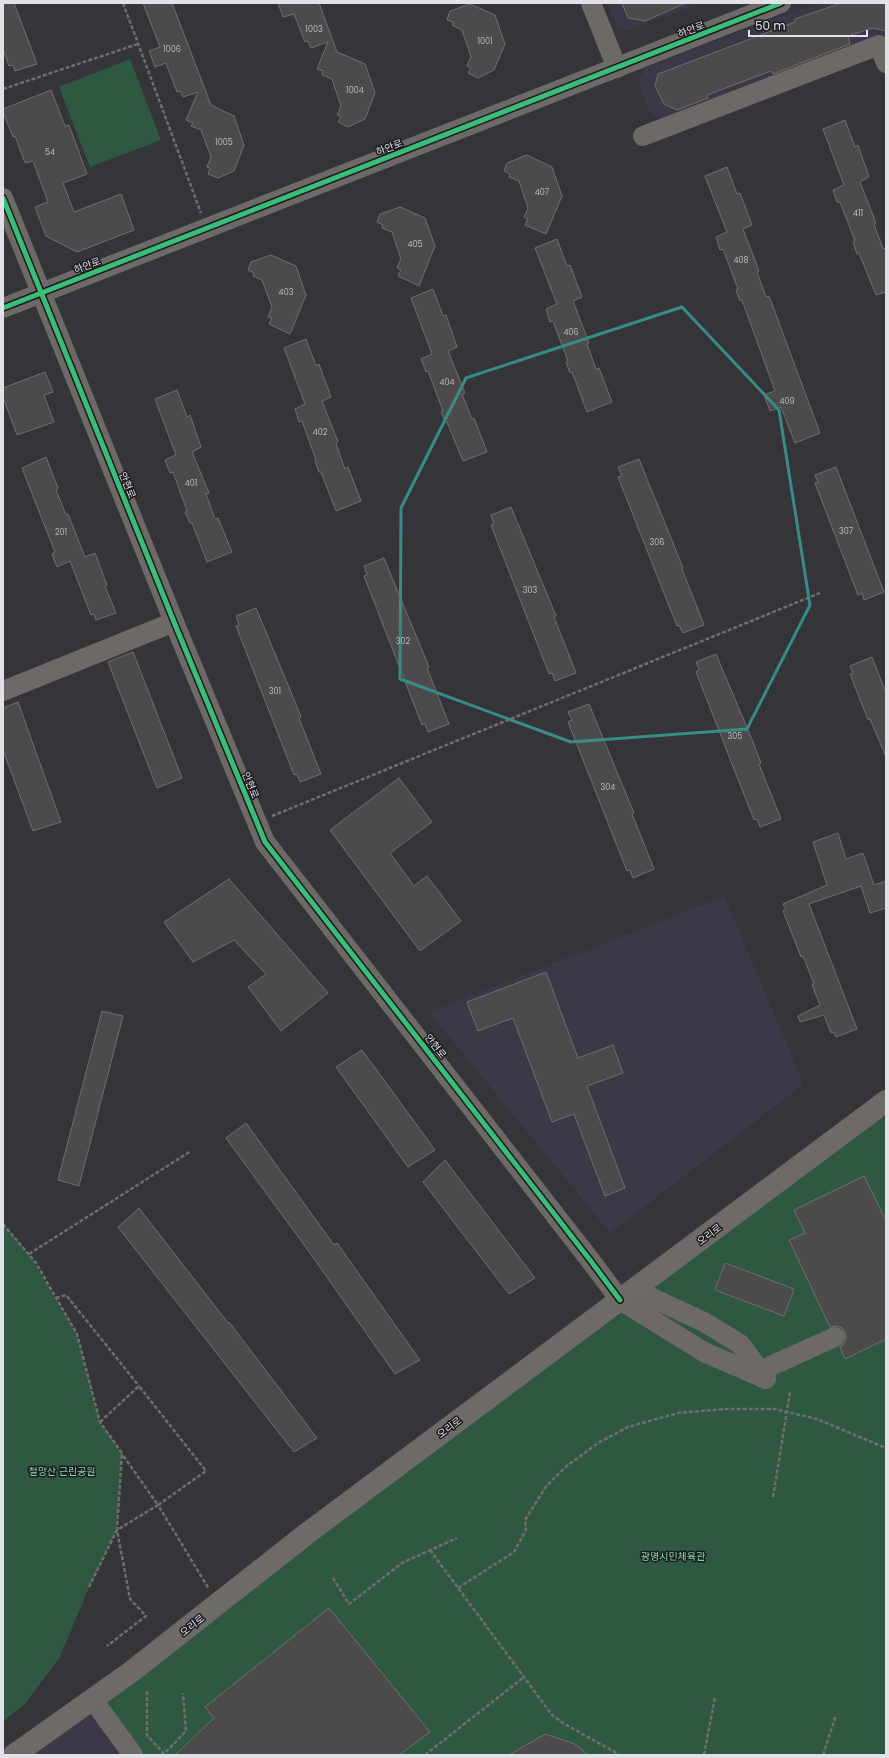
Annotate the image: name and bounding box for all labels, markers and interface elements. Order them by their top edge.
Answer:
scale bar [749,12,867,38]
text: 50 m [755,17,786,34]
street label: 하안로 [676,18,707,41]
house number: 1003 [305,24,323,35]
house number: 1001 [477,36,493,47]
house number: 1006 [163,44,181,55]
house number: 1004 [346,85,364,96]
street label: 하안로 [374,136,405,159]
house number: 1005 [215,137,233,148]
house number: 54 [45,147,55,158]
house number: 407 [535,187,550,198]
house number: 411 [853,208,863,219]
house number: 405 [407,239,423,250]
street label: 하안로 [72,254,103,277]
house number: 408 [733,255,749,266]
house number: 403 [279,287,294,298]
house number: 406 [563,327,579,338]
house number: 404 [439,377,455,388]
house number: 409 [779,396,795,407]
house number: 402 [313,427,328,438]
street label: 안현로 [115,470,140,501]
house number: 401 [185,478,197,489]
house number: 307 [839,526,854,537]
house number: 201 [55,527,67,538]
house number: 306 [650,537,664,548]
house number: 303 [523,585,538,596]
house number: 302 [396,636,411,647]
house number: 301 [269,686,281,697]
house number: 305 [728,731,742,742]
street label: 안현로 [238,770,263,801]
house number: 304 [601,782,615,793]
street label: 안현로 [421,1031,450,1062]
street label: 오리로 [694,1220,725,1249]
street label: 오리로 [434,1413,465,1442]
park label: 철망산 근린공원 [28,1464,96,1479]
park label: 광명시민체육관 [641,1549,706,1564]
street label: 오리로 [177,1611,208,1640]

